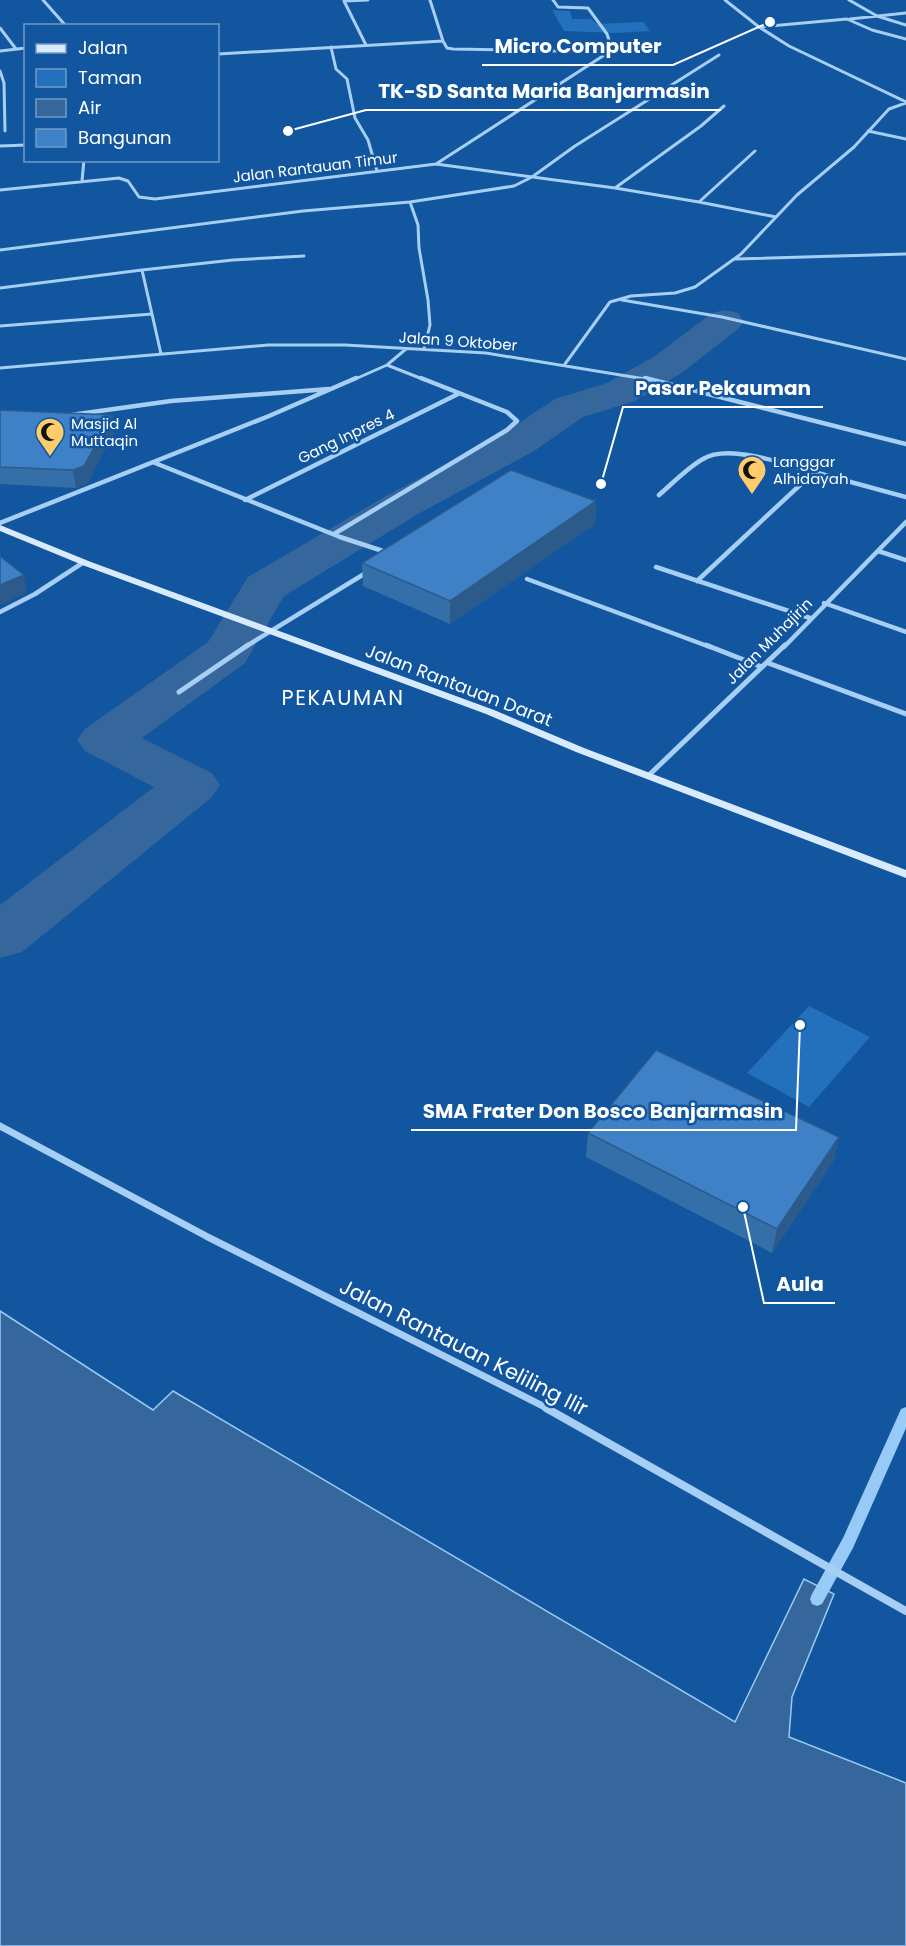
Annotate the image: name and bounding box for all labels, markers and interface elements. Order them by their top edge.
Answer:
legend [24,24,219,162]
callout: Micro Computer [482,27,673,65]
text: Micro Computer [494,32,662,60]
text: Jalan [78,35,128,60]
text: Taman [78,65,142,90]
callout: TK-SD Santa Maria Banjarmasin [366,72,721,110]
text: TK-SD Santa Maria Banjarmasin [378,77,710,105]
text: Air [78,95,102,120]
text: Bangunan [78,125,172,150]
street label: Jalan Rantauan Timur [231,146,399,188]
street label: Jalan 9 Oktober [398,326,518,356]
callout: Pasar Pekauman [623,369,823,407]
text: Pasar Pekauman [635,374,811,402]
street label: Gang Inpres 4 [294,404,398,468]
place label: Masjid Al Muttaqin [71,413,138,451]
mosque icon: Masjid Al Muttaqin [34,416,66,458]
place label: Langgar Alhidayah [773,451,849,489]
mosque icon: Langgar Alhidayah [736,454,768,496]
street label: Jalan Muhajirin [721,593,817,689]
street label: Jalan Rantauan Darat [362,638,556,732]
district label: PEKAUMAN [282,683,404,712]
callout: SMA Frater Don Bosco Banjarmasin [411,1092,796,1130]
text: SMA Frater Don Bosco Banjarmasin [423,1097,783,1125]
callout: Aula [764,1265,835,1303]
text: Aula [776,1270,824,1298]
street label: Jalan Rantauan Keliling Ilir [335,1272,593,1423]

